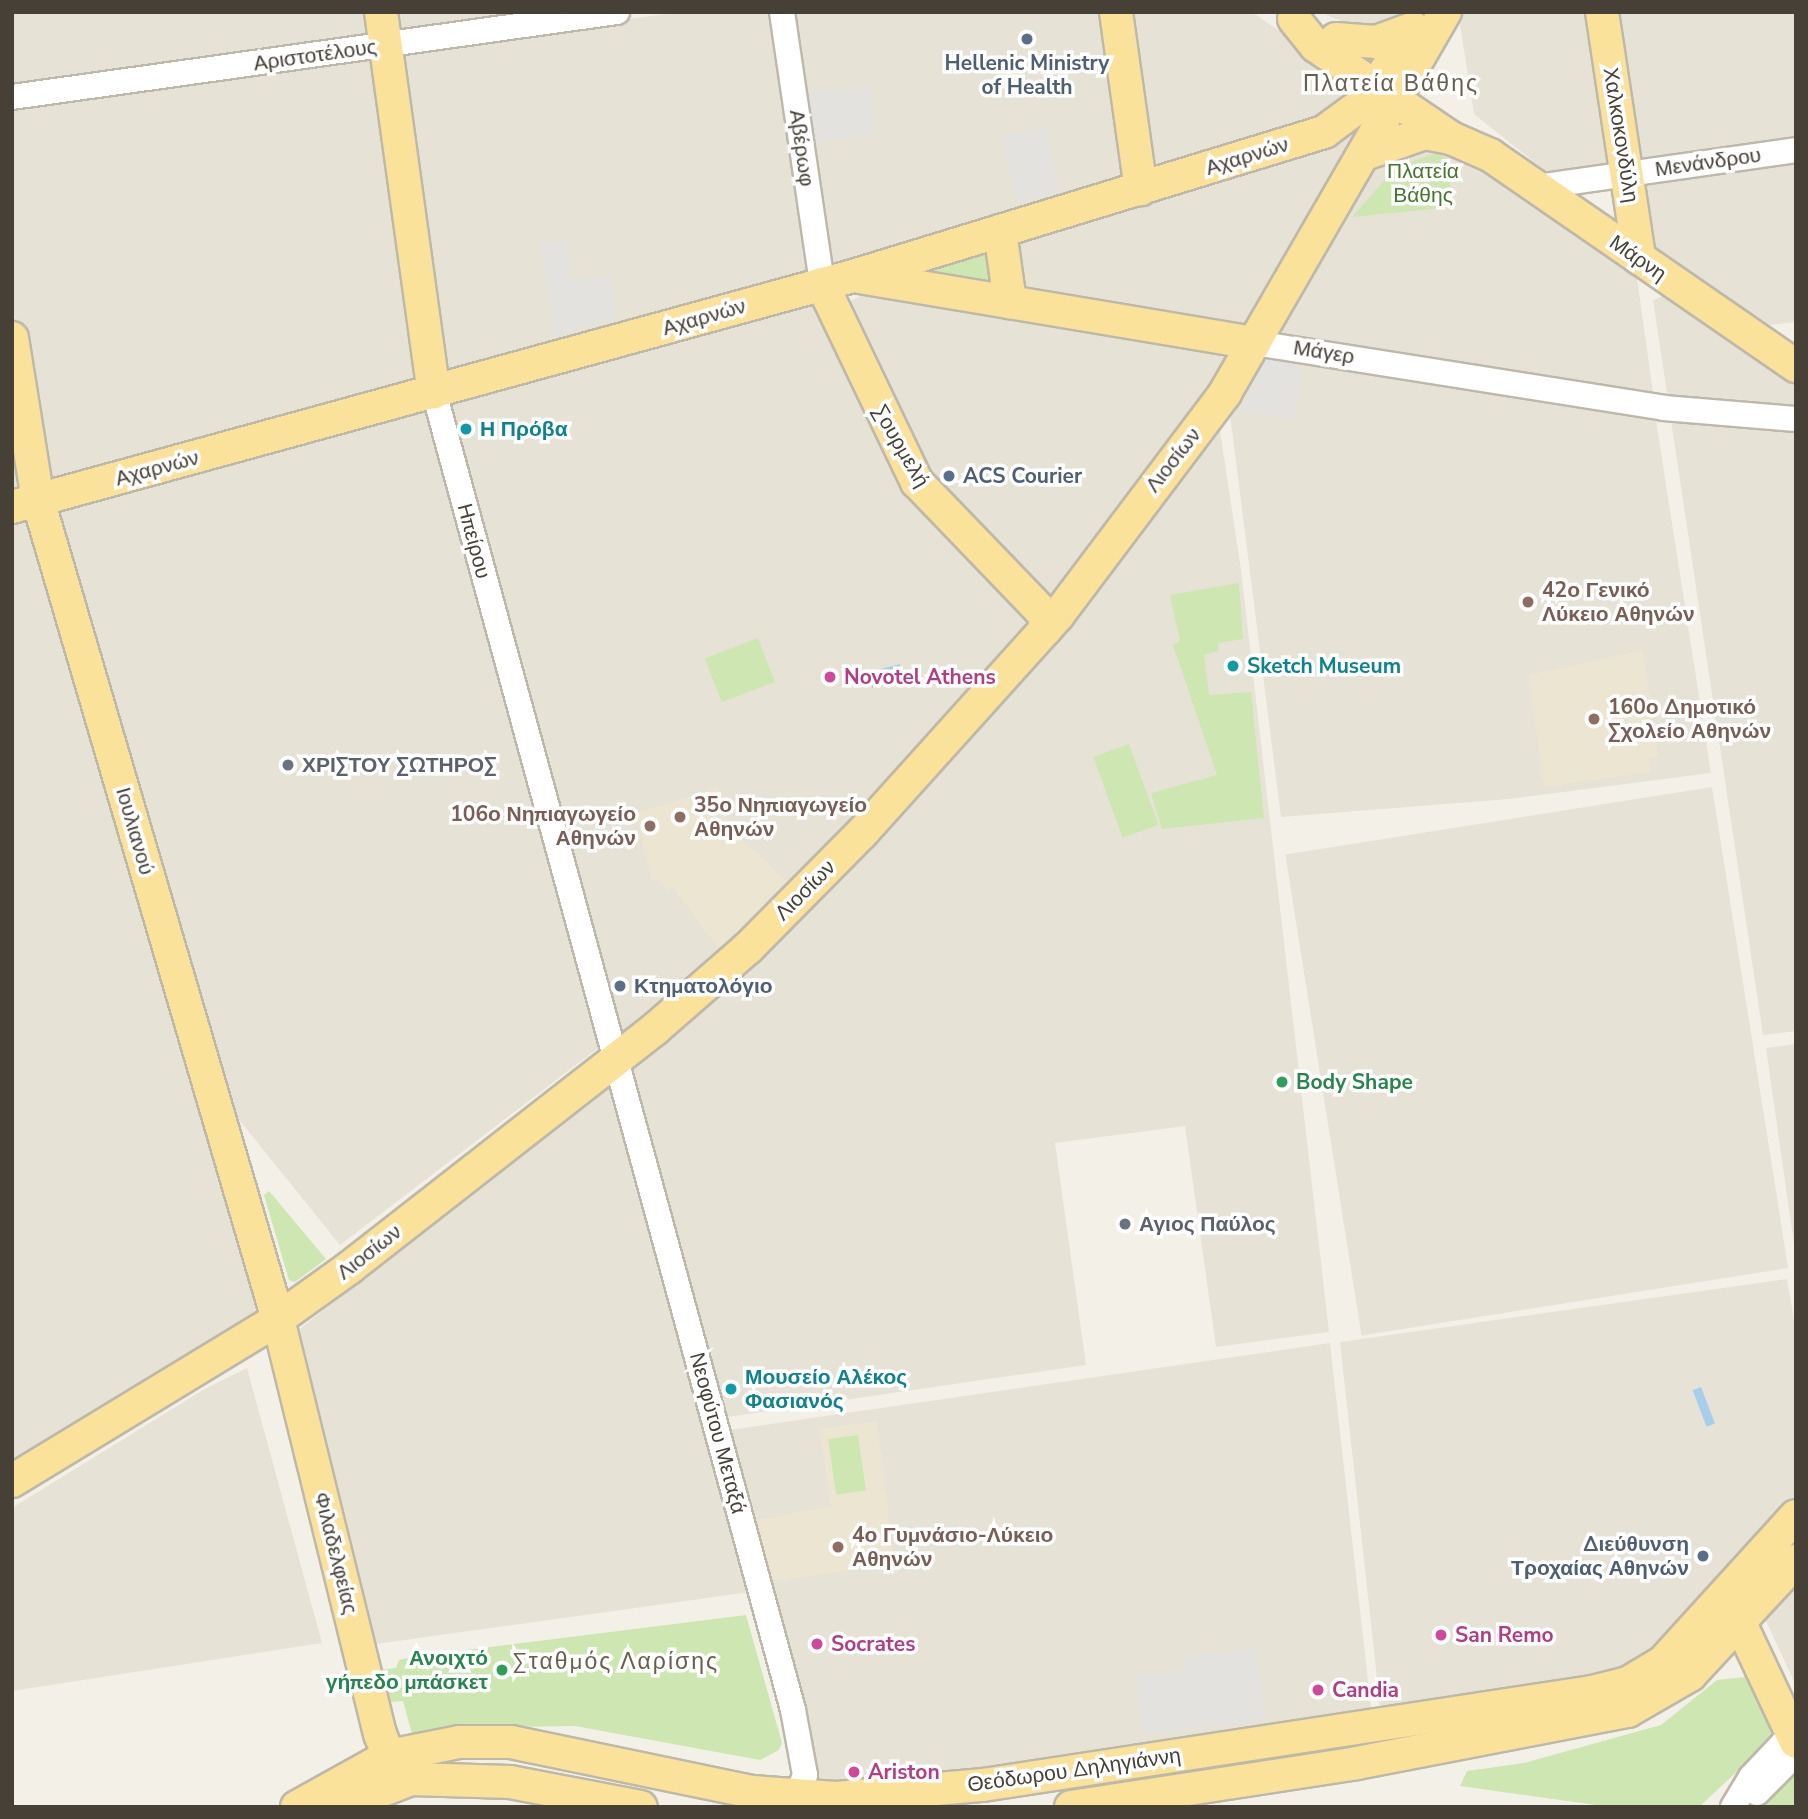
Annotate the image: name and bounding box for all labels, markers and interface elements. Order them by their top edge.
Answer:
marker: Hellenic Ministry of Health [1019,31,1035,47]
street label: Αριστοτέλους [252,34,378,76]
place label: Hellenic Ministry of Health [945,50,1109,100]
street label: Χαλκοκονδύλη [1598,66,1644,204]
district label: Πλατεία Βάθης [1305,70,1477,98]
street label: Αβέρωφ [784,108,820,188]
street label: Αχαρνών [1202,131,1292,181]
street label: Μενάνδρου [1653,142,1763,182]
park label: Πλατεία Βάθης [1387,158,1459,208]
street label: Μάρνη [1605,229,1671,287]
street label: Αχαρνών [659,293,749,341]
street label: Μάγερ [1292,335,1356,369]
street label: Σουρμελή [867,400,935,492]
place label: Η Πρόβα [480,416,568,442]
marker: Η Πρόβα [458,421,474,437]
street label: Λιοσίων [1140,423,1206,497]
street label: Αχαρνών [112,445,202,491]
place label: ACS Courier [963,463,1082,489]
marker: ACS Courier [941,468,957,484]
street label: Ηπείρου [452,501,496,581]
place label: 42ο Γενικό Λύκειο Αθηνών [1542,577,1695,627]
marker: 42ο Γενικό Λύκειο Αθηνών [1520,594,1536,610]
place label: Sketch Museum [1247,653,1401,679]
marker: Sketch Museum [1225,658,1241,674]
place label: Novotel Athens [844,664,996,690]
marker: Novotel Athens [822,669,838,685]
place label: 160ο Δημοτικό Σχολείο Αθηνών [1608,694,1771,744]
marker: 160ο Δημοτικό Σχολείο Αθηνών [1586,711,1602,727]
place label: ΧΡΙΣΤΟΥ ΣΩΤΗΡΟΣ [302,752,497,778]
marker: ΧΡΙΣΤΟΥ ΣΩΤΗΡΟΣ [280,757,296,773]
street label: Ιουλιανού [110,784,160,878]
place label: 35ο Νηπιαγωγείο Αθηνών [694,792,867,842]
place label: 106ο Νηπιαγωγείο Αθηνών [450,801,636,851]
marker: 35ο Νηπιαγωγείο Αθηνών [672,809,688,825]
marker: 106ο Νηπιαγωγείο Αθηνών [642,818,658,834]
street label: Λιοσίων [770,855,840,925]
place label: Κτηματολόγιο [634,973,773,999]
marker: Κτηματολόγιο [612,978,628,994]
place label: Body Shape [1296,1069,1413,1095]
marker: Body Shape [1274,1074,1290,1090]
place label: Αγιος Παύλος [1139,1211,1276,1237]
marker: Αγιος Παύλος [1117,1216,1133,1232]
street label: Λιοσίων [332,1219,406,1285]
street label: Νεοφύτου Μεταξά [684,1350,752,1516]
place label: Μουσείο Αλέκος Φασιανός [745,1364,907,1414]
marker: Μουσείο Αλέκος Φασιανός [723,1381,739,1397]
street label: Φιλαδελφείας [309,1489,363,1617]
place label: 4ο Γυμνάσιο-Λύκειο Αθηνών [852,1522,1053,1572]
place label: Διεύθυνση Τροχαίας Αθηνών [1511,1531,1689,1581]
marker: 4ο Γυμνάσιο-Λύκειο Αθηνών [830,1539,846,1555]
marker: Διεύθυνση Τροχαίας Αθηνών [1695,1548,1711,1564]
place label: San Remo [1455,1622,1554,1648]
marker: San Remo [1433,1627,1449,1643]
place label: Socrates [831,1631,915,1657]
marker: Socrates [809,1636,825,1652]
place label: Ανοιχτό γήπεδο μπάσκετ [326,1645,488,1695]
district label: Σταθμός Λαρίσης [515,1648,717,1676]
marker: Ανοιχτό γήπεδο μπάσκετ [494,1662,510,1678]
place label: Candia [1332,1677,1399,1703]
marker: Candia [1310,1682,1326,1698]
street label: Θεόδωρου Δηληγιάννη [966,1743,1182,1797]
place label: Ariston [868,1759,940,1785]
marker: Ariston [846,1764,862,1780]

